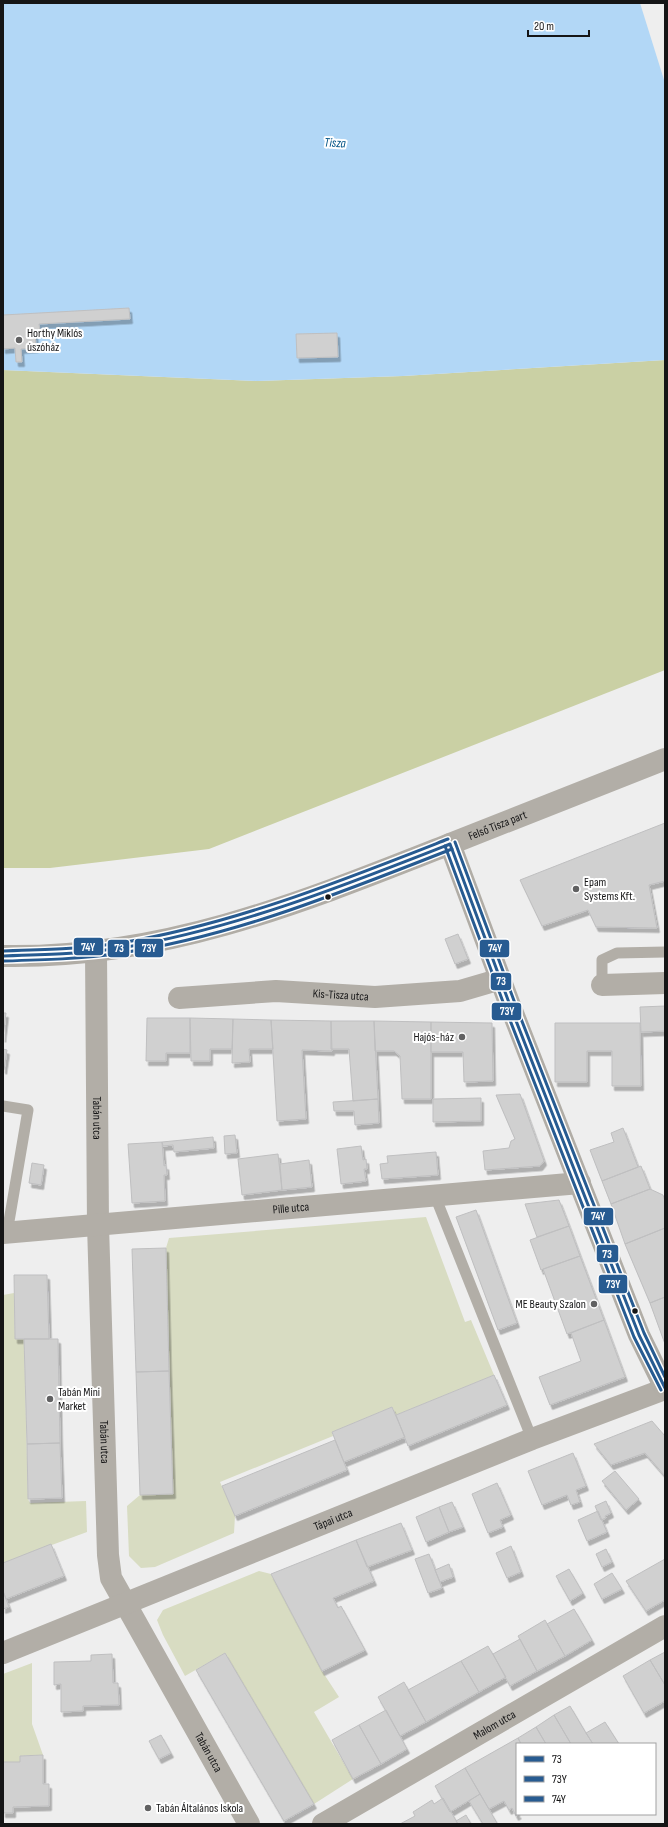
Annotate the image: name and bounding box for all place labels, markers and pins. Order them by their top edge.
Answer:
place label: Horthy Miklós úszóház [27,326,82,355]
marker: Horthy Miklós úszóház [14,335,24,345]
place label: Epam Systems Kft. [584,875,635,904]
marker: Epam Systems Kft. [571,884,581,894]
unlabelled marker [323,892,333,902]
place label: Hajós-ház [413,1030,455,1045]
marker: Hajós-ház [457,1032,467,1042]
place label: ME Beauty Szalon [516,1297,586,1312]
marker: ME Beauty Szalon [589,1299,599,1309]
unlabelled marker [630,1306,640,1316]
place label: Tabán Mini Market [58,1385,100,1414]
marker: Tabán Mini Market [45,1394,55,1404]
place label: Tabán Általános Iskola [156,1801,244,1816]
marker: Tabán Általános Iskola [143,1803,153,1813]

